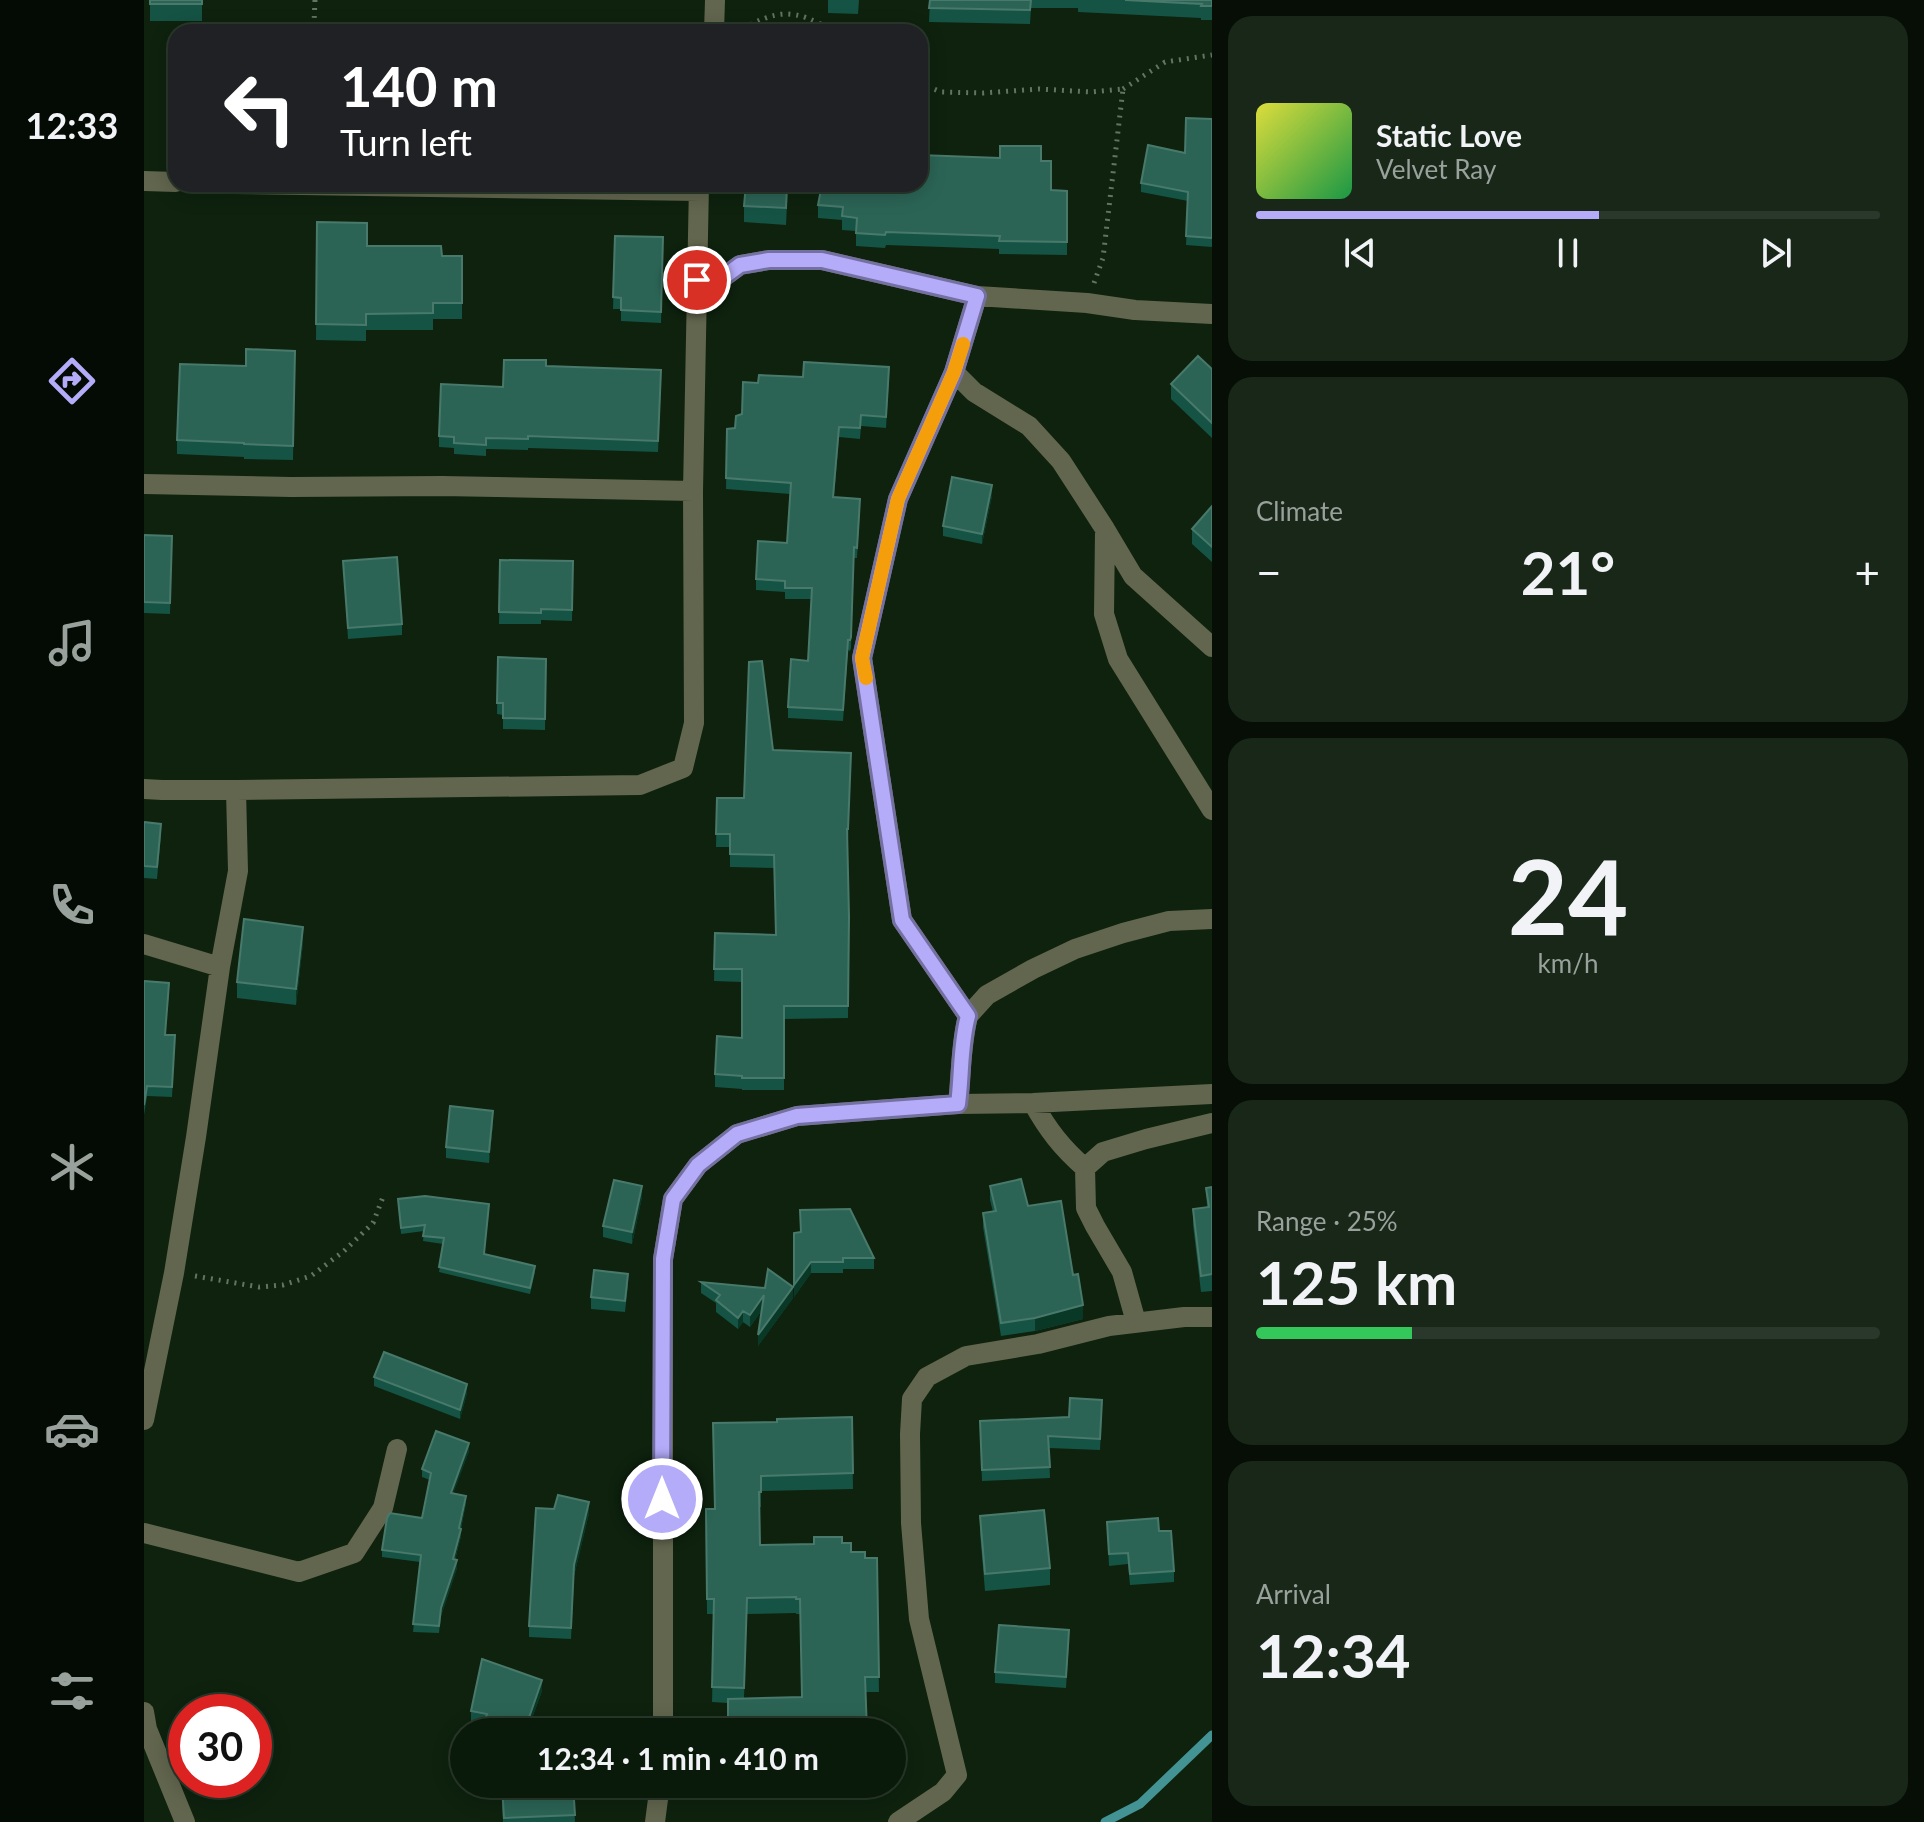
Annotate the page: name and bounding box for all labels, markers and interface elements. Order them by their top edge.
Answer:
text: 140 m [340,52,498,119]
icon: left [208,56,312,160]
text: 12:33 [26,103,118,147]
text: Static Love [1376,117,1522,153]
text: Turn left [340,120,472,164]
text: Velvet Ray [1376,153,1496,185]
icon: previous [1338,231,1382,275]
icon: pause [1546,231,1590,275]
icon: next [1754,231,1798,275]
pin [663,246,731,314]
icon: arrive [675,258,719,302]
icon: directions [44,353,100,409]
text: Climate [1256,495,1343,527]
text: 21° [1521,536,1615,608]
text: − [1256,546,1282,598]
text: + [1854,546,1880,598]
icon: music [44,615,100,671]
text: 24 [1508,832,1628,957]
icon: phone [44,877,100,933]
text: km/h [1538,947,1598,979]
icon: climate [44,1139,100,1195]
text: Range · 25% [1256,1205,1398,1237]
text: 125 km [1256,1246,1457,1318]
icon: car [44,1401,100,1457]
position arrow [620,1457,704,1541]
text: Arrival [1256,1578,1331,1610]
text: 12:34 [1256,1619,1411,1691]
icon: filters [44,1663,100,1719]
speed limit sign: 30 [168,1694,272,1798]
text: 12:34 · 1 min · 410 m [537,1740,819,1776]

